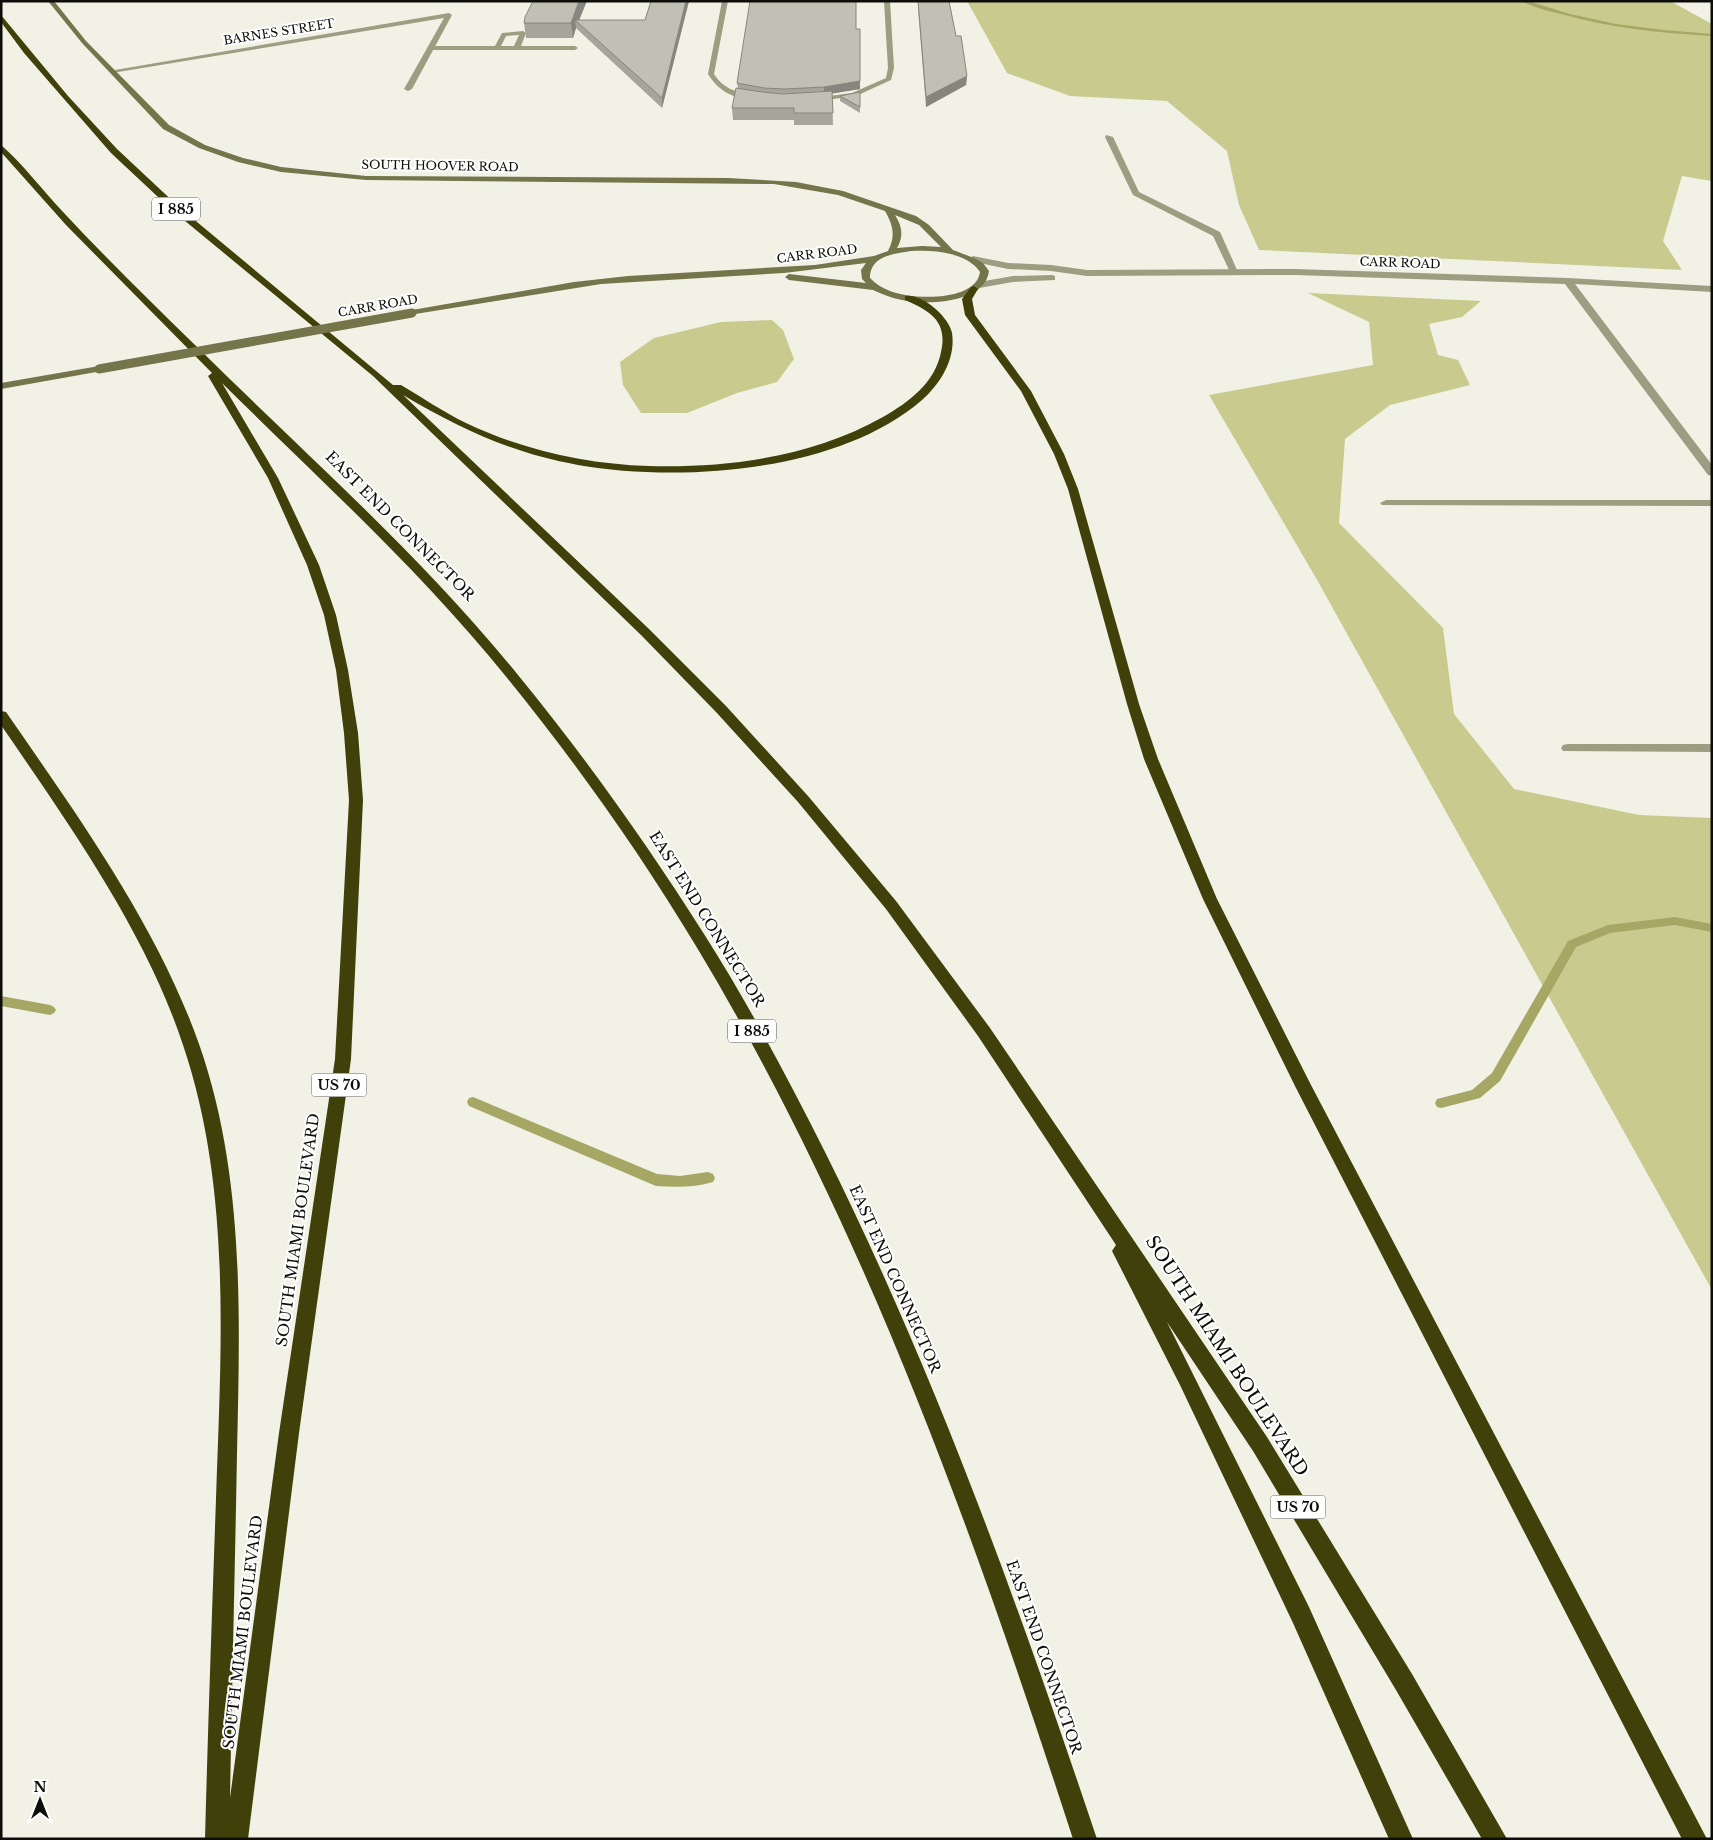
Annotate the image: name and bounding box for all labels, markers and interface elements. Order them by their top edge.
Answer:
street label: BARNES STREET [222,15,336,48]
street label: SOUTH HOOVER ROAD [361,157,519,174]
road number: I 885 [152,198,200,220]
street label: CARR ROAD [776,241,858,266]
street label: CARR ROAD [1359,254,1441,271]
street label: CARR ROAD [337,291,419,320]
street label: EAST END CONNECTOR [322,447,480,605]
street label: EAST END CONNECTOR [645,827,770,1011]
road number: I 885 [728,1019,776,1042]
road number: US 70 [312,1074,366,1096]
street label: SOUTH MIAMI BOULEVARD [272,1112,323,1348]
street label: EAST END CONNECTOR [845,1182,946,1377]
street label: SOUTH MIAMI BOULEVARD [1141,1232,1313,1480]
road number: US 70 [1270,1495,1326,1518]
street label: SOUTH MIAMI BOULEVARD [219,1514,266,1750]
street label: EAST END CONNECTOR [1002,1557,1087,1757]
north arrow [15,1775,65,1825]
text: N [33,1778,47,1796]

